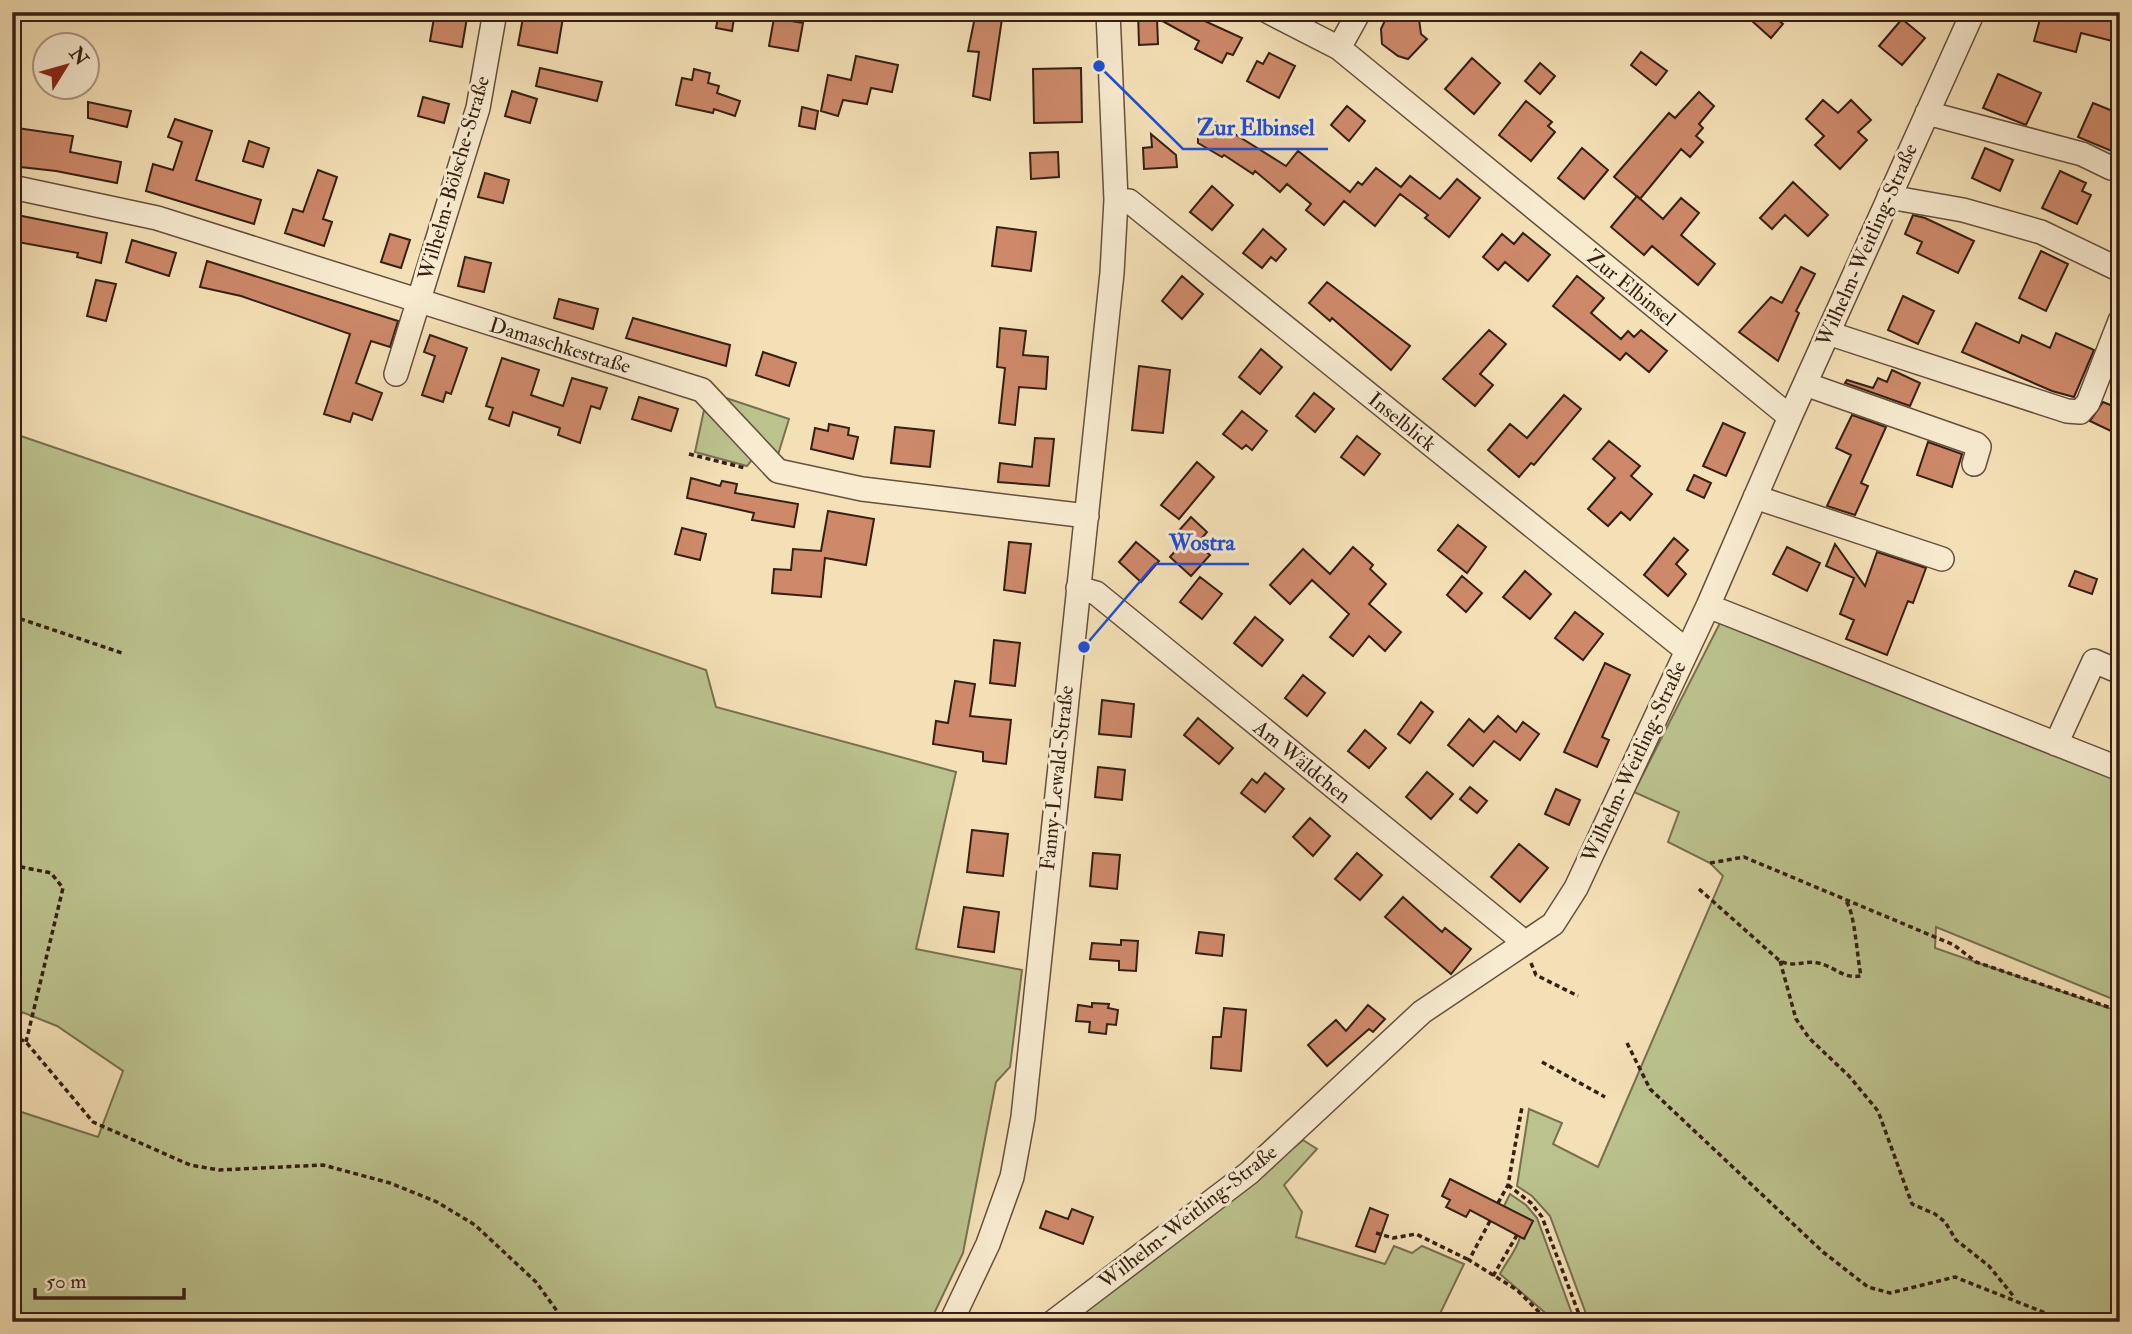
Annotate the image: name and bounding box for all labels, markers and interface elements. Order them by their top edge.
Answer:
north arrow [32,32,102,102]
text: N [63,42,94,71]
street label: Wilhelm-Bölsche-Straße [412,73,496,284]
callout: Zur Elbinsel [1183,105,1328,149]
text: Zur Elbinsel [1197,113,1316,142]
street label: Wilhelm-Weitling-Straße [1810,139,1924,352]
street label: Zur Elbinsel [1581,244,1682,333]
street label: Damaschkestraße [486,312,634,380]
street label: Inselblick [1362,386,1442,458]
callout: Wostra [1155,520,1249,564]
text: Wostra [1168,528,1236,557]
street label: Wilhelm-Weitling-Straße [1575,657,1693,868]
street label: Fanny-Lewald-Straße [1034,684,1080,872]
street label: Am Wäldchen [1247,714,1357,810]
street label: Wilhelm-Weitling-Straße [1093,1139,1283,1296]
scale bar [35,1257,184,1301]
text: 50 m [46,1268,87,1295]

